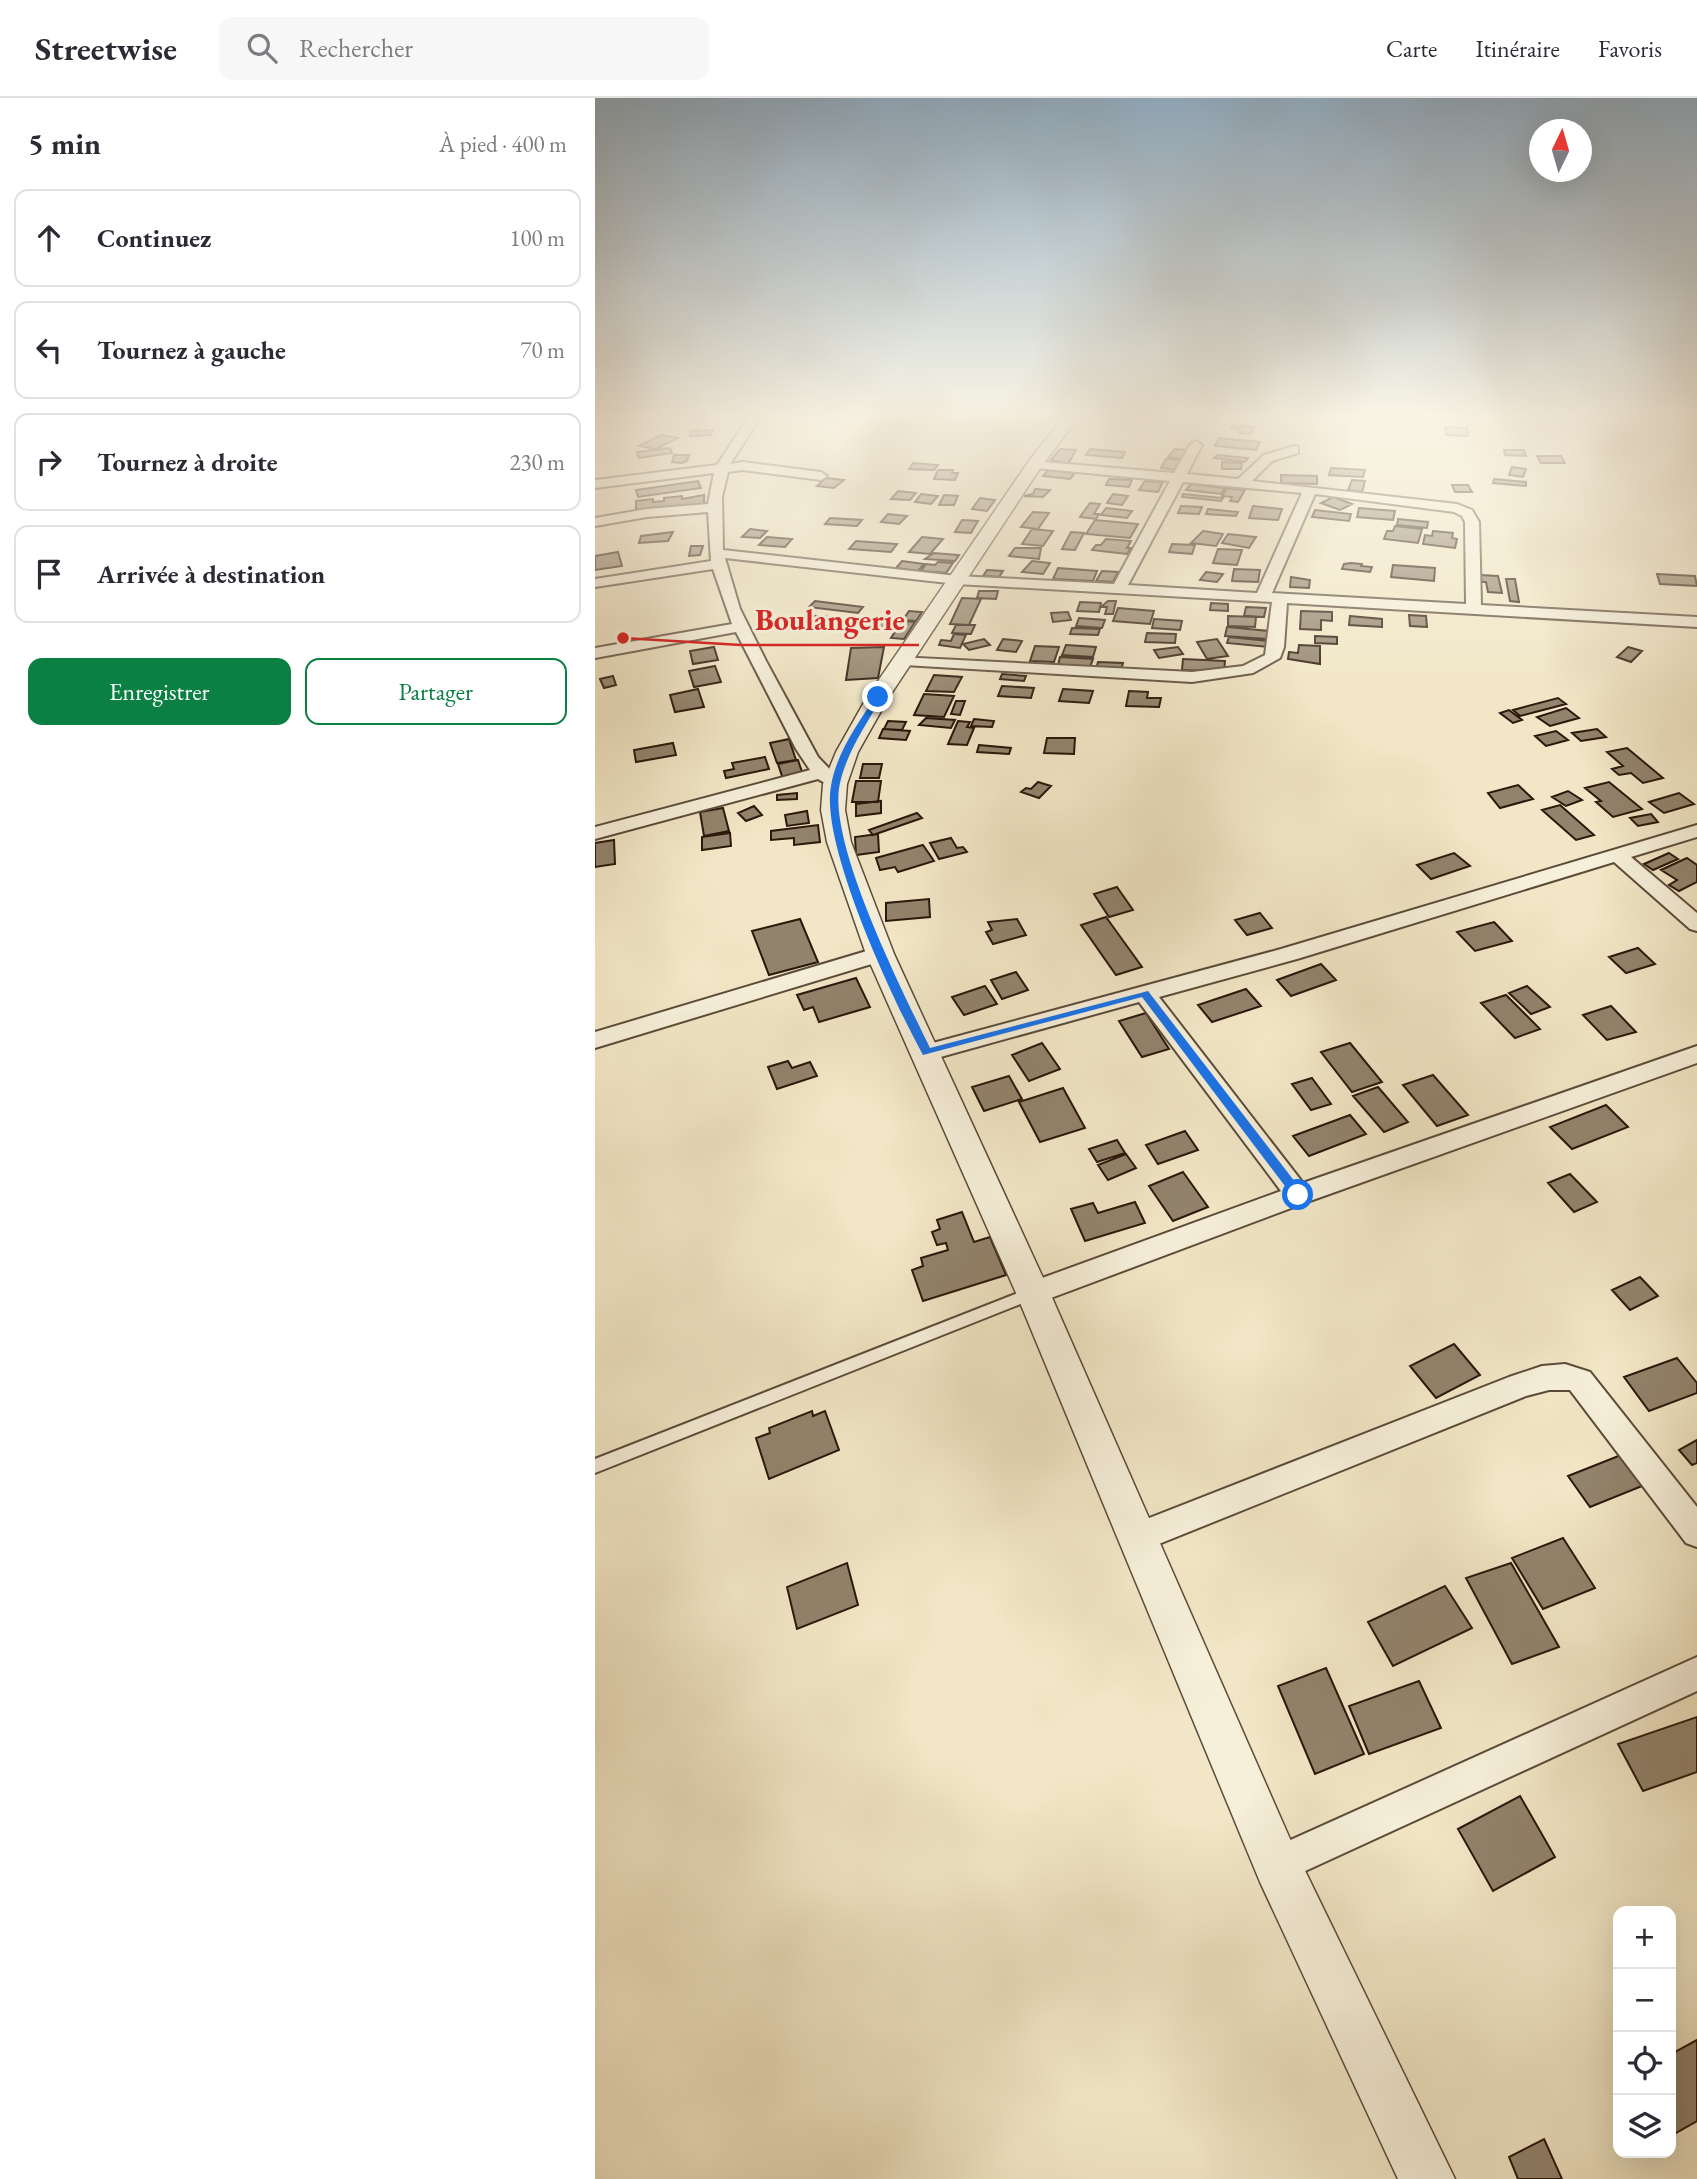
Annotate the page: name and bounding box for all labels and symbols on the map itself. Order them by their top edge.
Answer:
north arrow [1529,119,1592,182]
callout: Boulangerie [741,594,919,645]
text: Boulangerie [755,600,905,639]
route end [862,681,893,712]
route start [1282,1179,1313,1210]

